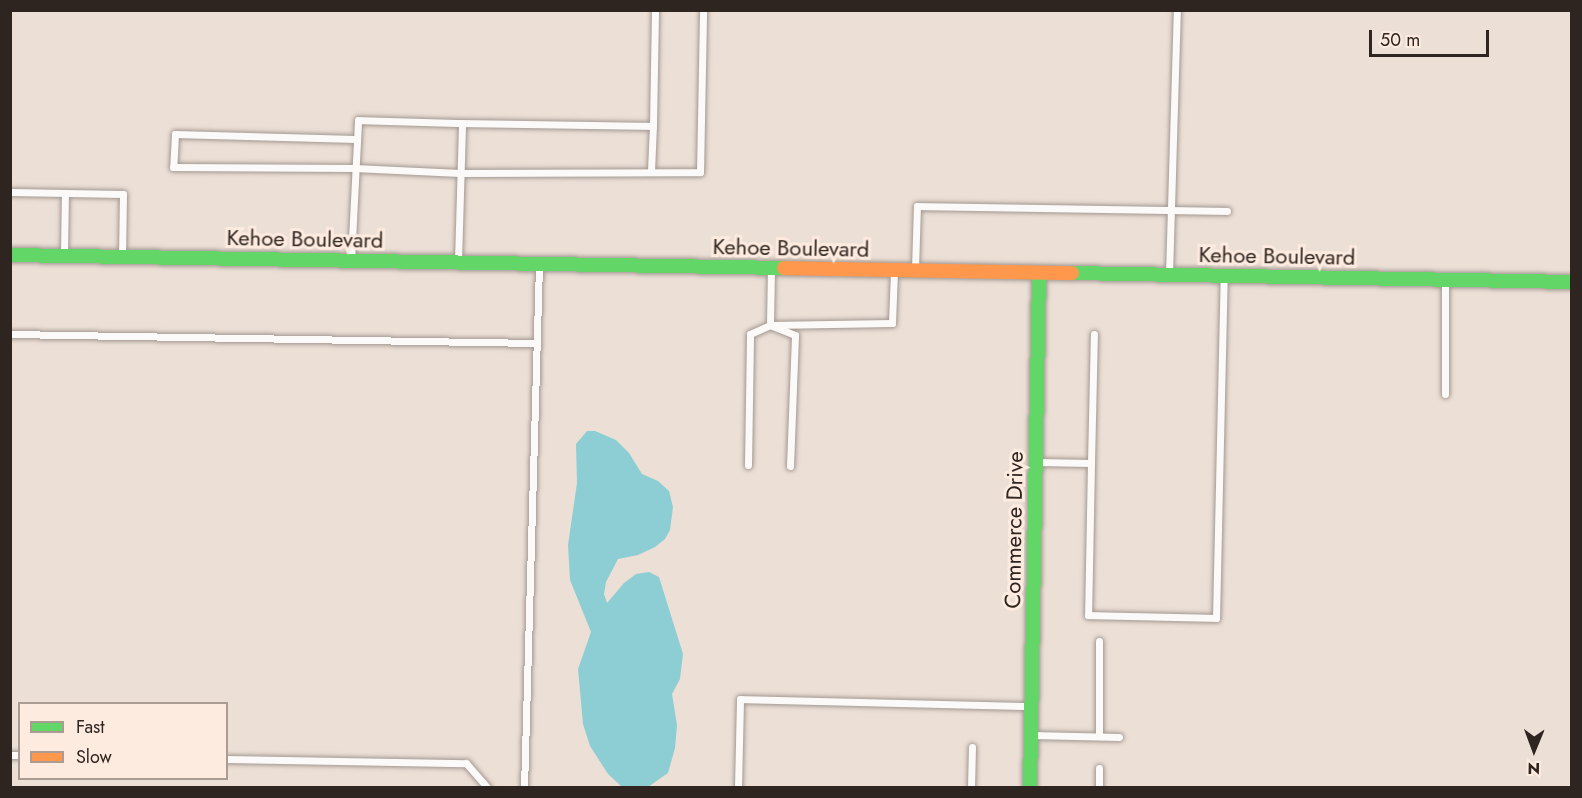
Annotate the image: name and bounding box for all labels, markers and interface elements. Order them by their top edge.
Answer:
scale bar [1372,18,1492,56]
text: 50 m [1380,27,1420,53]
street label: Kehoe Boulevard [226,224,384,254]
street label: Kehoe Boulevard [712,233,870,263]
street label: Kehoe Boulevard [1198,241,1356,271]
street label: Commerce Drive [999,451,1029,609]
legend [18,702,228,780]
text: Fast [76,714,105,740]
north arrow [1504,720,1564,780]
text: Slow [76,744,112,770]
text: N [1527,757,1540,780]

